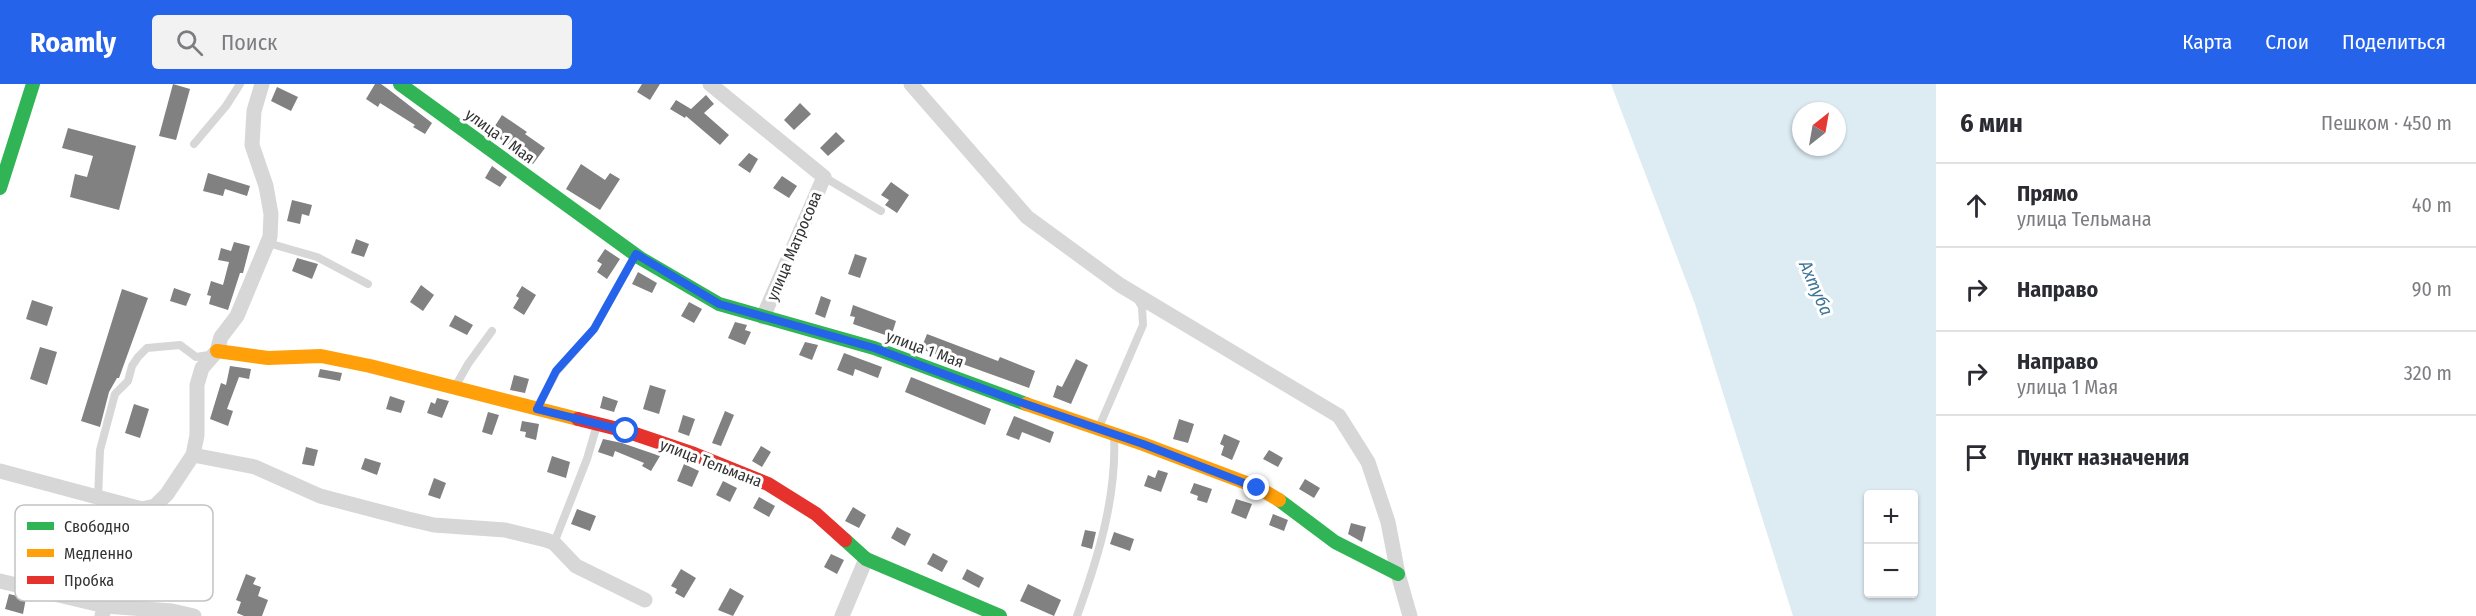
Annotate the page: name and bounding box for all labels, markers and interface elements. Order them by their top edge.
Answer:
search box [152,15,572,69]
text: Roamly [30,26,116,59]
icon: search [173,26,206,59]
text: Поиск [221,29,277,56]
text: Карта [2182,29,2232,55]
text: Слои [2265,29,2309,55]
text: Поделиться [2342,29,2446,55]
north arrow [1792,102,1846,156]
street label: улица 1 Мая [462,105,538,167]
text: 6 мин [1960,108,2023,139]
text: Пешком · 450 m [2321,111,2452,135]
text: Прямо [2017,180,2078,207]
street label: улица Матросова [762,188,826,303]
icon: ahead [1960,189,1993,222]
text: 40 m [2412,193,2452,217]
text: улица Тельмана [2017,207,2152,231]
water label: Ахтуба [1794,256,1838,319]
icon: right [1960,273,1993,306]
text: Направо [2017,276,2098,303]
text: 90 m [2412,277,2452,301]
street label: улица 1 Мая [884,326,966,372]
text: Направо [2017,348,2098,375]
icon: right [1960,357,1993,390]
text: 320 m [2404,361,2452,385]
text: улица 1 Мая [2017,375,2118,399]
route start [612,417,638,443]
street label: улица Тельмана [657,435,765,491]
icon: arrive [1960,441,1993,474]
text: Пункт назначения [2017,444,2189,471]
route end [1243,474,1269,500]
map controls [1864,490,1918,598]
button: + [1864,490,1918,544]
legend [15,505,213,601]
text: Свободно [64,517,130,536]
text: Медленно [64,544,133,563]
button: − [1864,544,1918,598]
text: Пробка [64,571,114,590]

